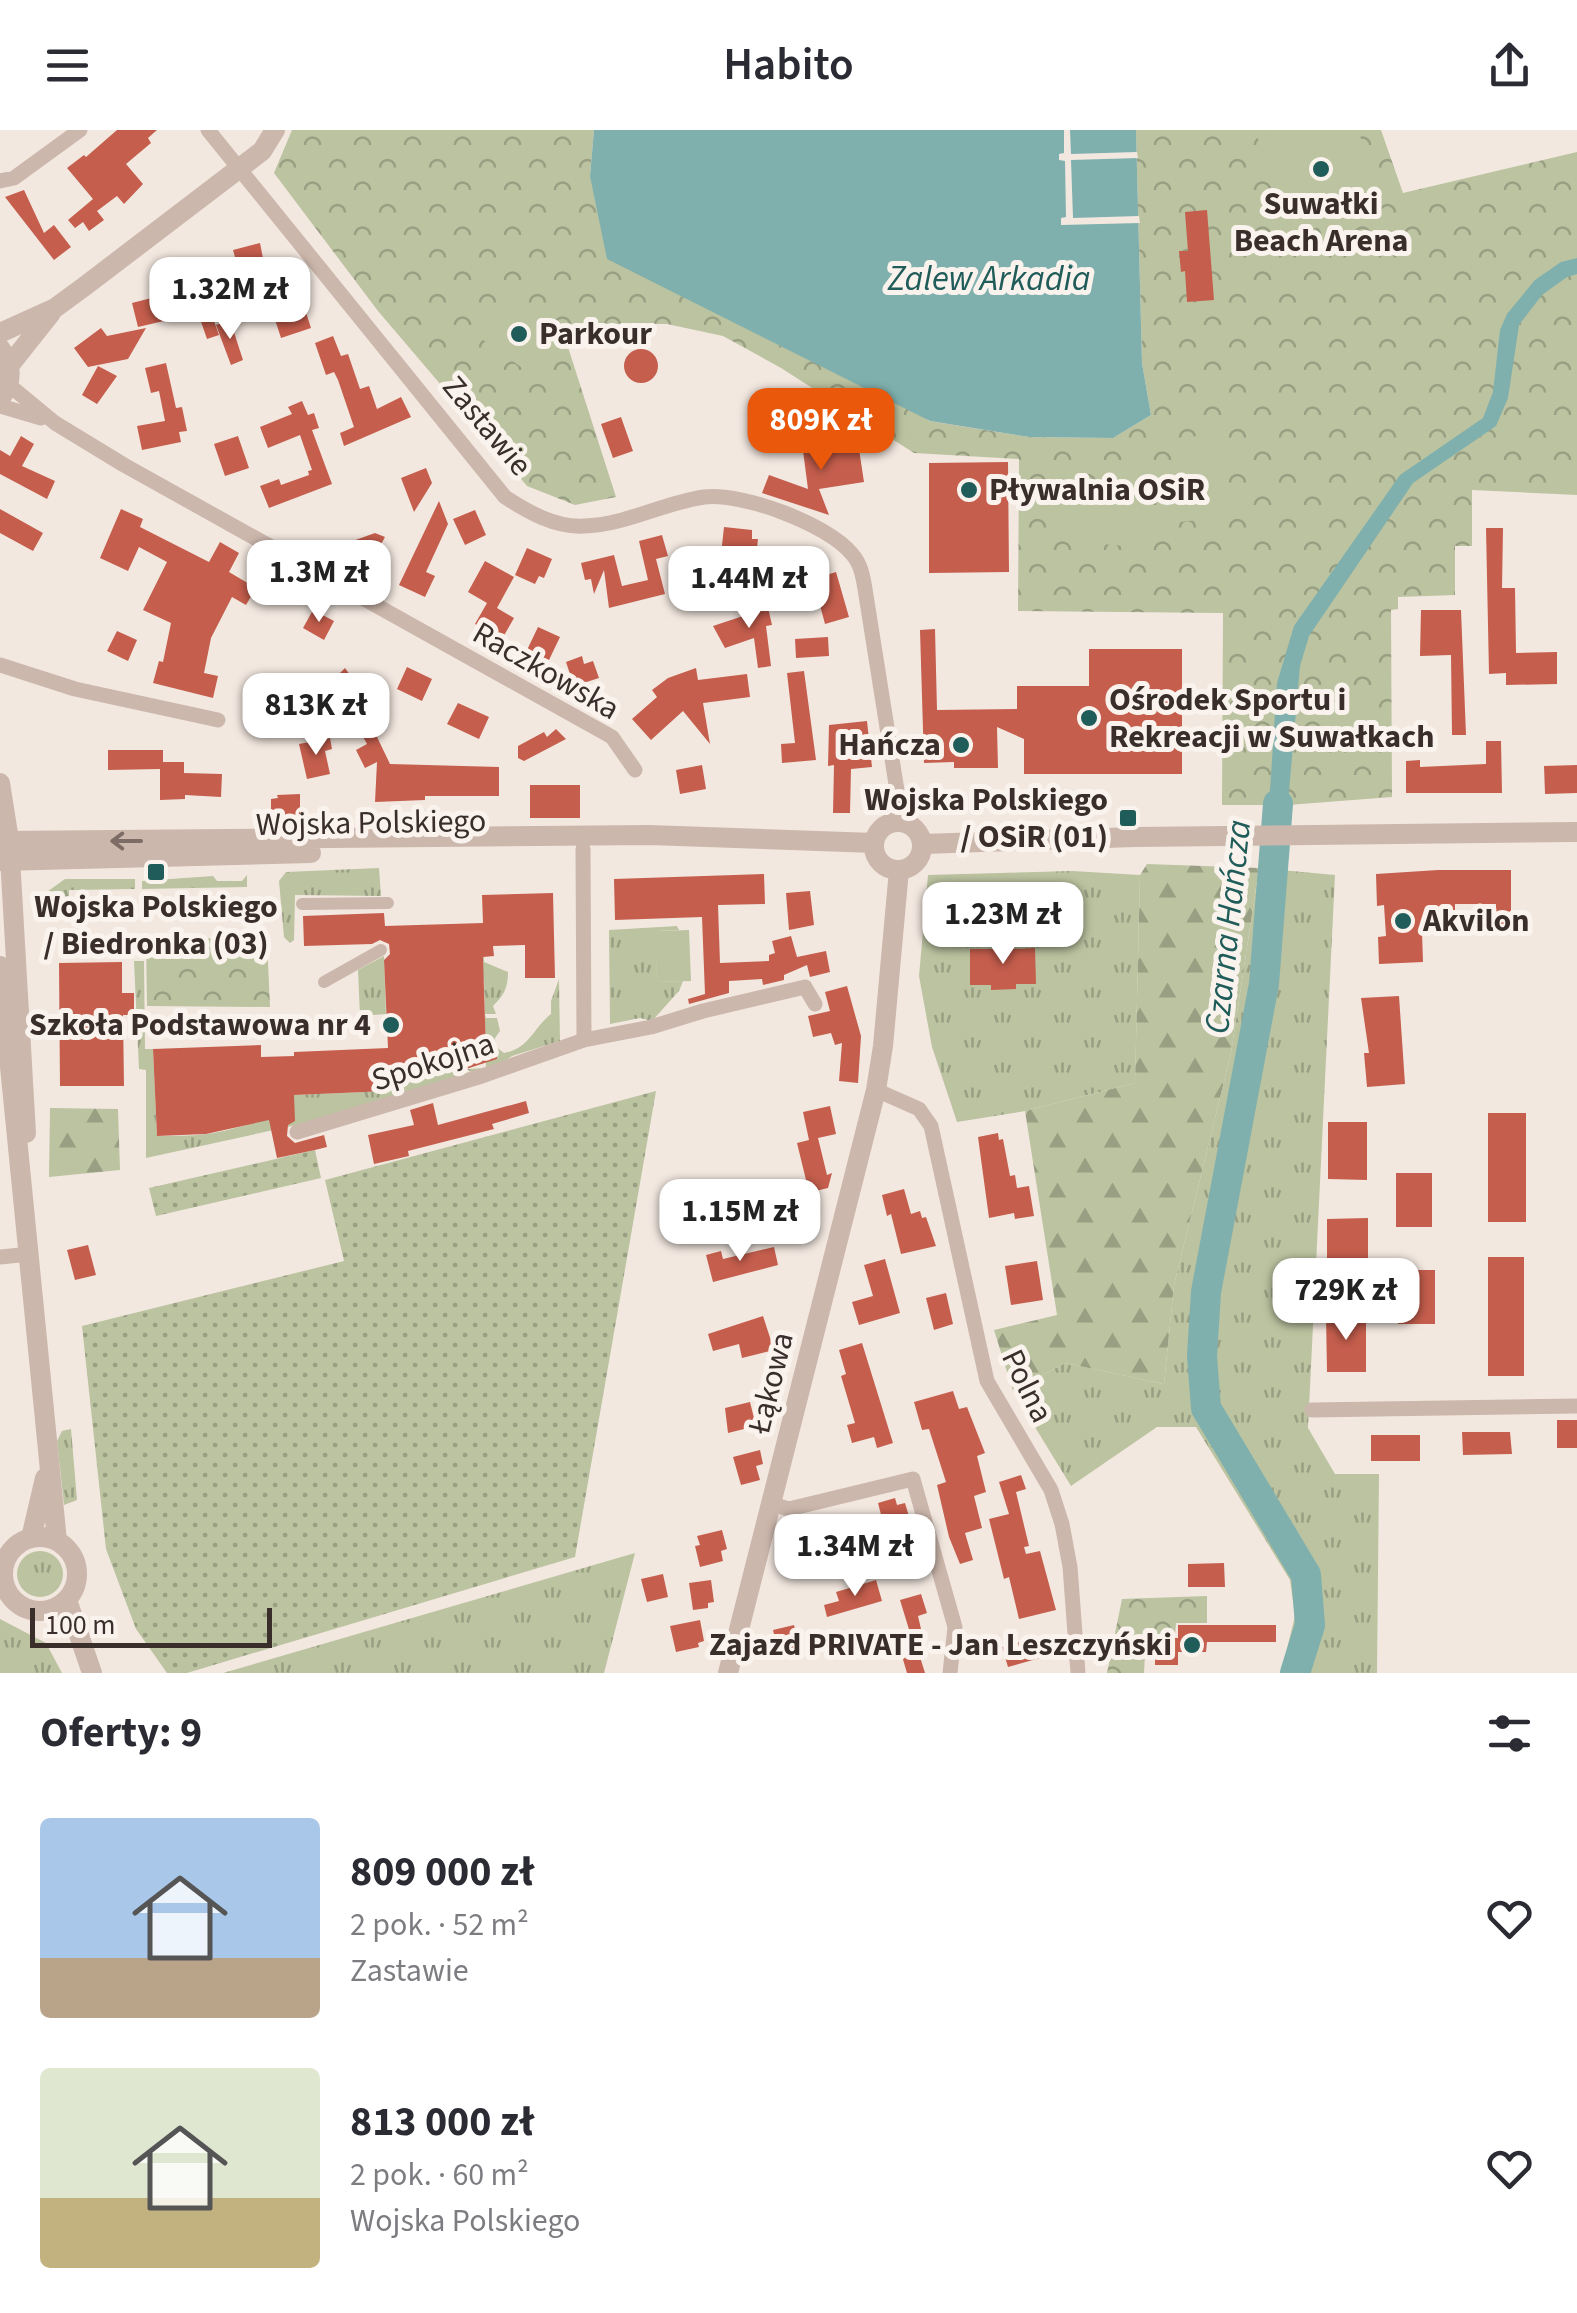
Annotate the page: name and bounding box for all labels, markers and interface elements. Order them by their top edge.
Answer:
text: Habito [723,33,854,97]
icon: menu [40,38,95,93]
icon: share [1482,38,1537,93]
marker: Suwałki Beach Arena [1310,158,1332,180]
place label: Suwałki Beach Arena [1234,181,1408,264]
water label: Zalew Arkadia [887,254,1090,304]
pin: 1.32M zł [127,257,333,342]
text: 1.32M zł [171,266,289,312]
place label: Parkour [539,311,652,357]
marker: Parkour [508,323,530,345]
street label: Zastawie [431,366,543,486]
pin: 809K zł [729,388,913,473]
text: 809K zł [770,397,872,443]
place label: Pływalnia OSiR [989,467,1206,513]
marker: Pływalnia OSiR [958,479,980,501]
pin: 1.3M zł [227,540,411,625]
pin: 1.44M zł [646,546,852,631]
text: 1.3M zł [269,549,369,595]
text: 1.44M zł [690,555,808,601]
street label: Raczkowska [464,610,628,732]
pin: 813K zł [224,673,408,758]
place label: Ośrodek Sportu i Rekreacji w Suwałkach [1109,677,1434,760]
text: 813K zł [265,682,367,728]
marker: Ośrodek Sportu i Rekreacji w Suwałkach [1078,707,1100,729]
place label: Hańcza [838,722,941,768]
marker: Hańcza [950,734,972,756]
place label: Wojska Polskiego / OSiR (01) [864,777,1108,860]
street label: Wojska Polskiego [255,798,487,848]
marker: Wojska Polskiego / OSiR (01) [1117,807,1139,829]
water label: Czarna Hańcza [1192,817,1264,1037]
one-way arrow [111,832,144,850]
marker: Wojska Polskiego / Biedronka (03) [145,861,167,883]
pin: 1.23M zł [900,882,1106,967]
place label: Wojska Polskiego / Biedronka (03) [34,884,278,967]
text: 1.23M zł [944,891,1062,937]
place label: Akvilon [1422,898,1530,944]
marker: Akvilon [1392,910,1414,932]
place label: Szkoła Podstawowa nr 4 [29,1002,371,1048]
marker: Szkoła Podstawowa nr 4 [380,1014,402,1036]
street label: Spokojna [366,1021,500,1103]
pin: 1.15M zł [637,1179,843,1264]
text: 1.15M zł [681,1188,799,1234]
pin: 729K zł [1254,1258,1438,1343]
text: 729K zł [1295,1267,1397,1313]
street label: Łąkowa [736,1327,806,1440]
street label: Polna [990,1342,1064,1430]
pin: 1.34M zł [752,1514,958,1599]
text: 1.34M zł [796,1523,914,1569]
scale bar [30,1603,272,1648]
text: 100 m [45,1605,116,1645]
place label: Zajazd PRIVATE - Jan Leszczyński [709,1622,1172,1668]
marker: Zajazd PRIVATE - Jan Leszczyński [1181,1634,1203,1656]
text: Oferty: 9 [40,1703,202,1763]
icon: filters [1482,1706,1537,1761]
text: 809 000 zł [350,1842,534,1902]
icon: home [120,1858,240,1978]
icon: heart [1482,1891,1537,1946]
text: 2 pok. · 52 m² [350,1902,529,1948]
text: Zastawie [350,1948,469,1994]
text: 813 000 zł [350,2092,534,2152]
icon: home [120,2108,240,2228]
icon: heart [1482,2141,1537,2196]
text: 2 pok. · 60 m² [350,2152,529,2198]
text: Wojska Polskiego [350,2198,580,2244]

